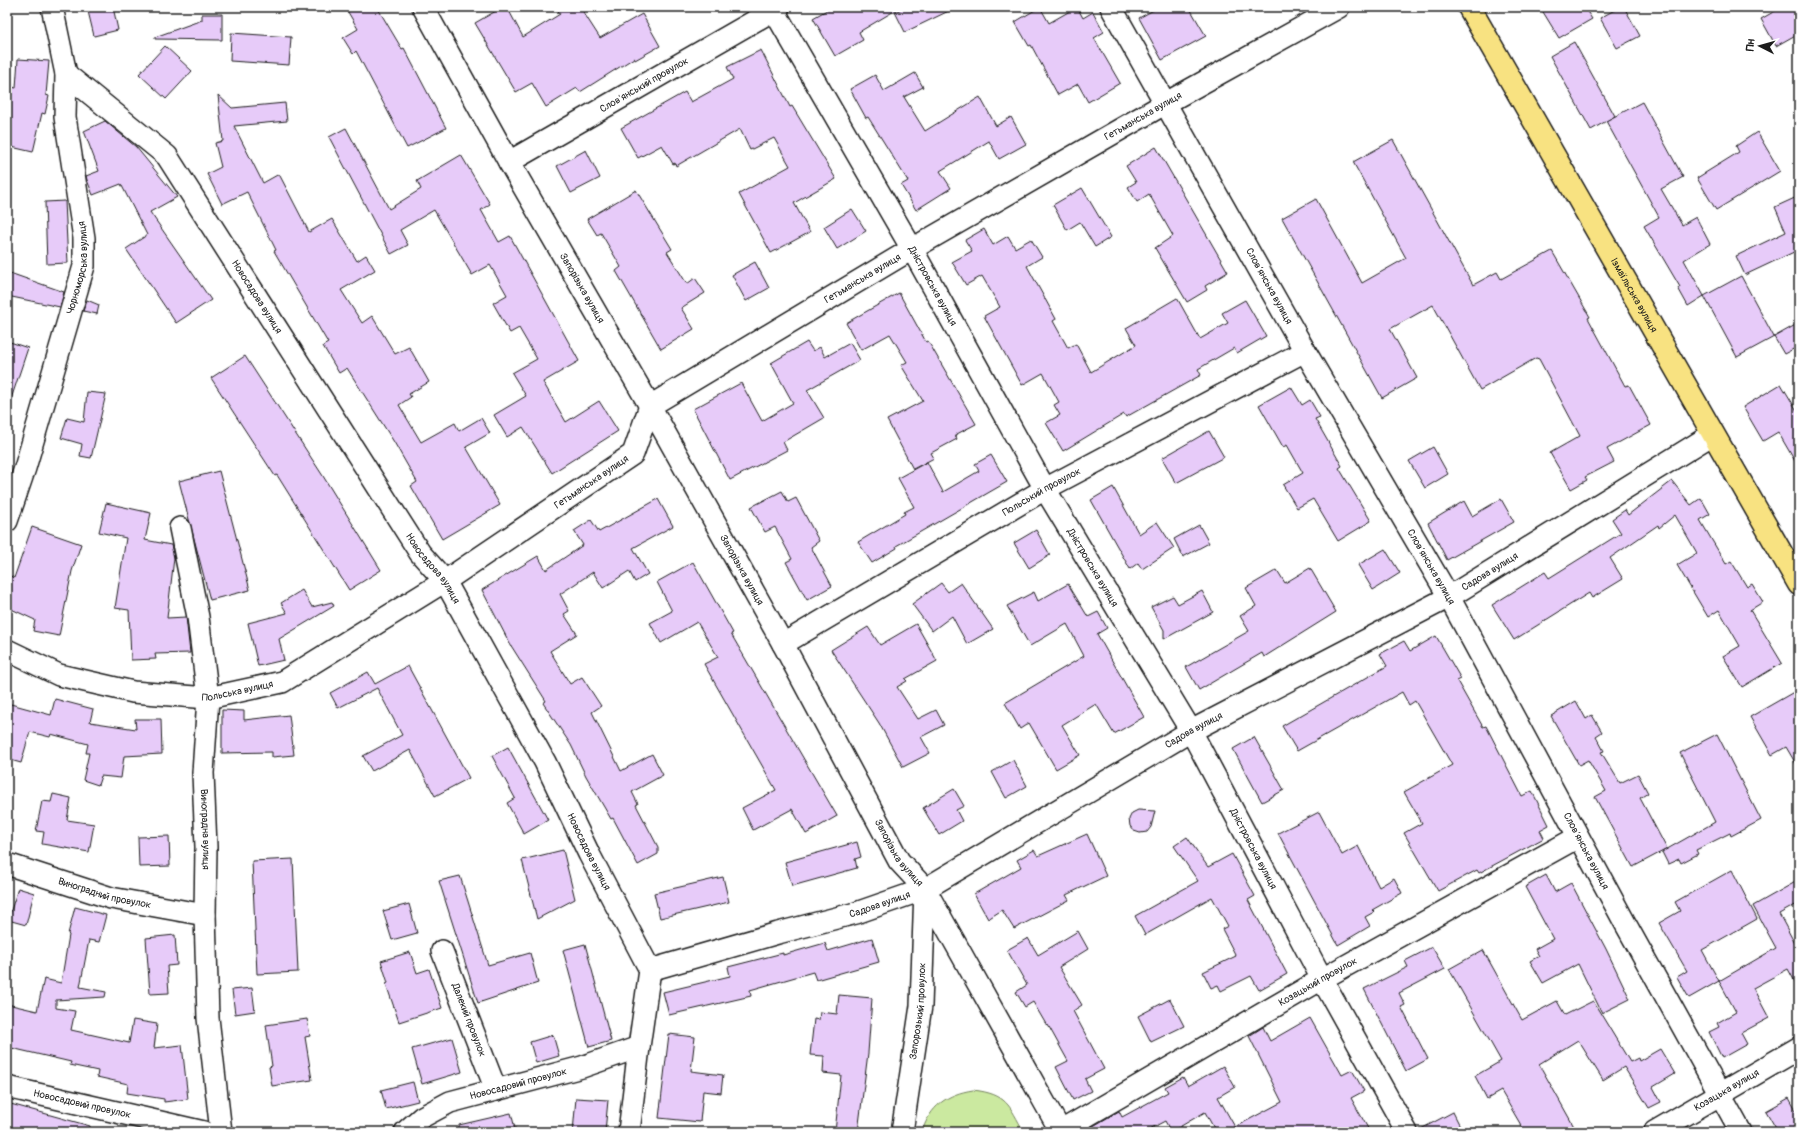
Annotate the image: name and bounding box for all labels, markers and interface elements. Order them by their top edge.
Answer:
north arrow [1740,26,1780,66]
text: Пн [1743,38,1758,52]
street label: Словʼянський провулок [598,55,690,115]
street label: Гетьманська вулиця [1102,89,1184,143]
street label: Чорноморська вулиця [64,220,90,315]
street label: Дністровська вулиця [905,243,960,328]
street label: Словʼянська вулиця [1243,246,1295,326]
street label: Запорізька вулиця [557,251,607,326]
street label: Гетьманська вулиця [822,251,903,306]
street label: Ізмаїльська вулиця [1608,256,1660,335]
street label: Новосадова вулиця [229,258,285,336]
street label: Гетьманська вулиця [552,453,631,511]
street label: Польський провулок [1000,465,1083,519]
street label: Дністровська вулиця [1064,526,1121,609]
street label: Словʼянська вулиця [1404,527,1458,607]
street label: Новосадова вулиця [403,531,462,606]
street label: Запорізька вулиця [717,533,766,608]
street label: Садова вулиця [1460,550,1520,594]
street label: Польська вулиця [201,678,275,704]
street label: Садова вулиця [1163,710,1225,751]
street label: Виноградна вулиця [198,789,212,870]
street label: Дністровська вулиця [1227,806,1280,892]
street label: Новосадова вулиця [564,811,613,893]
street label: Словʼянська вулиця [1561,811,1611,892]
street label: Запорізька вулиця [872,817,926,889]
street label: Виноградний провулок [56,875,152,911]
street label: Садова вулиця [848,888,912,920]
street label: Козацький провулок [1276,955,1359,1009]
street label: Запорозький провулок [907,962,928,1060]
street label: Далекий провулок [449,981,488,1058]
street label: Новосадовий провулок [468,1065,568,1102]
street label: Козацька вулиця [1692,1066,1762,1114]
street label: Новосадовий провулок [32,1087,132,1121]

